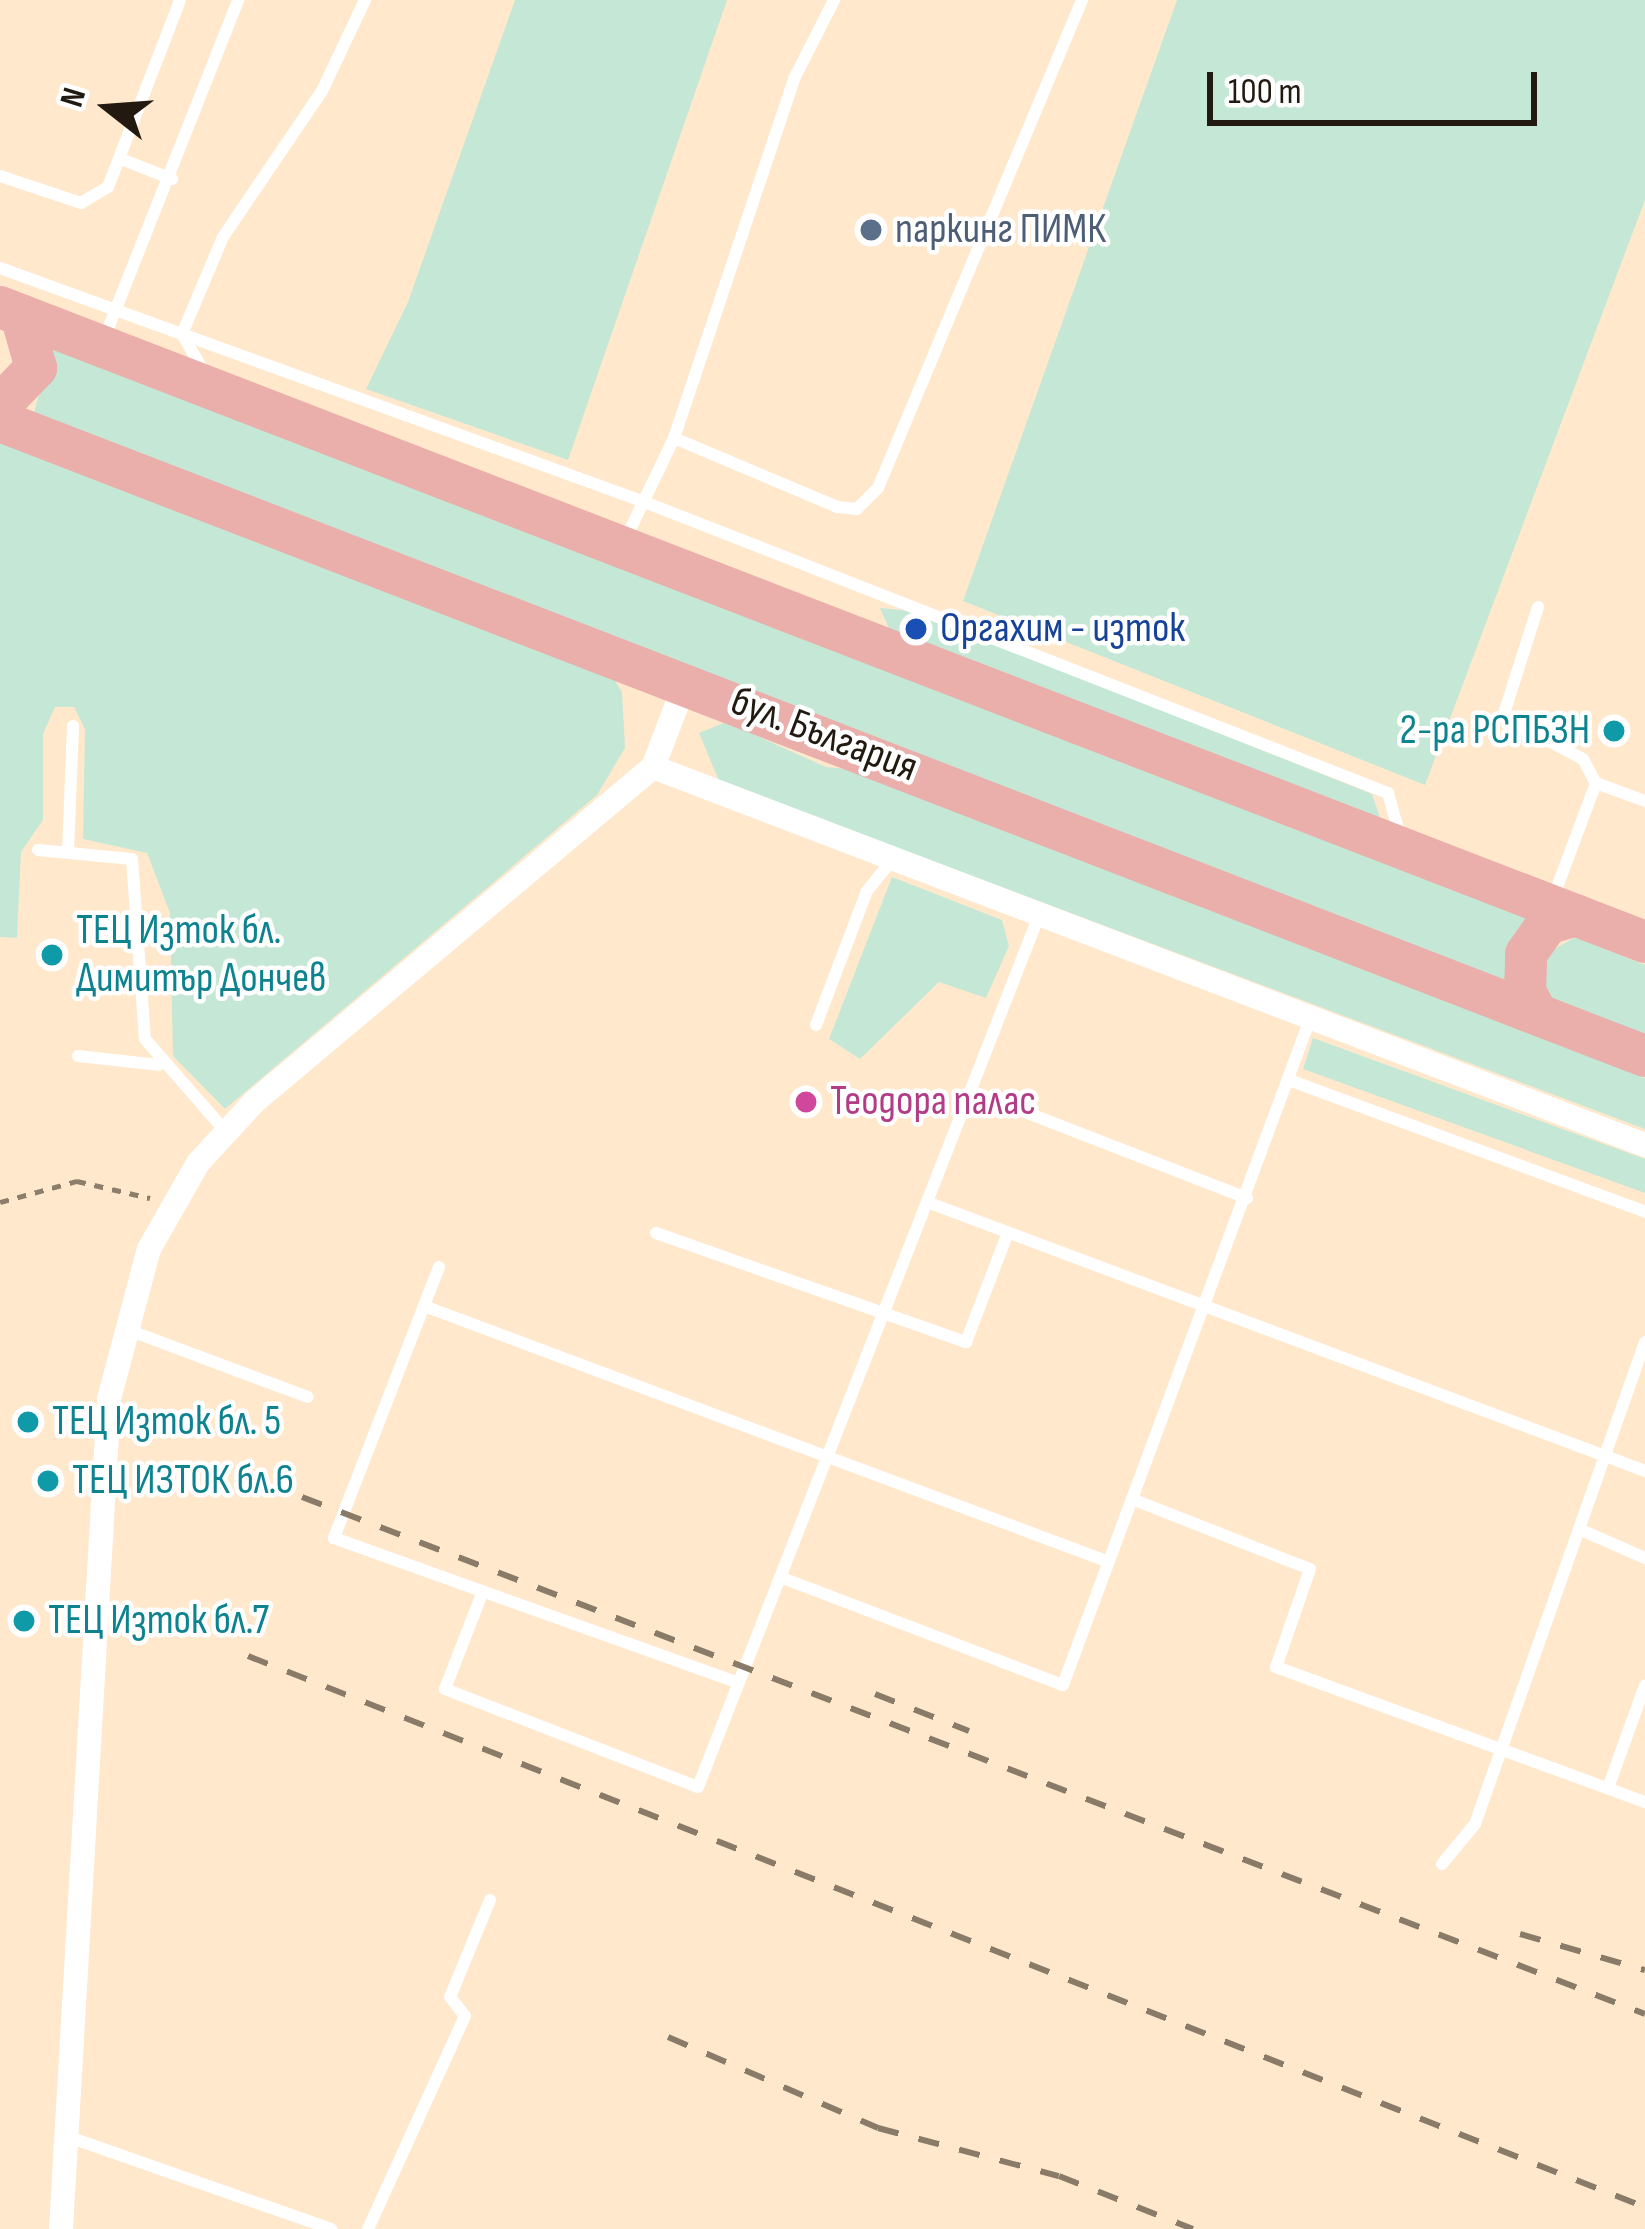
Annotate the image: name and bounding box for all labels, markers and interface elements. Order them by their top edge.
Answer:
north arrow [48,48,168,168]
scale bar [1213,48,1543,122]
text: 100 m [1228,71,1302,114]
text: N [52,83,95,112]
place label: паркинг ПИМК [895,205,1106,255]
marker: паркинг ПИМК [858,217,884,243]
place label: Оргахим - изток [940,604,1185,654]
marker: Оргахим - изток [903,616,929,642]
street label: бул. България [724,676,924,794]
place label: 2-ра РСПБЗН [1400,706,1590,756]
marker: 2-ра РСПБЗН [1601,718,1627,744]
place label: ТЕЦ Изток бл. Димитър Дончев [76,906,327,1004]
marker: ТЕЦ Изток бл. Димитър Дончев [39,942,65,968]
place label: Теодора палас [830,1077,1036,1127]
marker: Теодора палас [793,1089,819,1115]
place label: ТЕЦ Изток бл. 5 [52,1397,281,1447]
marker: ТЕЦ Изток бл. 5 [15,1409,41,1435]
place label: ТЕЦ ИЗТОК бл.6 [72,1456,294,1506]
marker: ТЕЦ ИЗТОК бл.6 [35,1468,61,1494]
place label: ТЕЦ Изток бл.7 [48,1596,269,1646]
marker: ТЕЦ Изток бл.7 [11,1608,37,1634]

